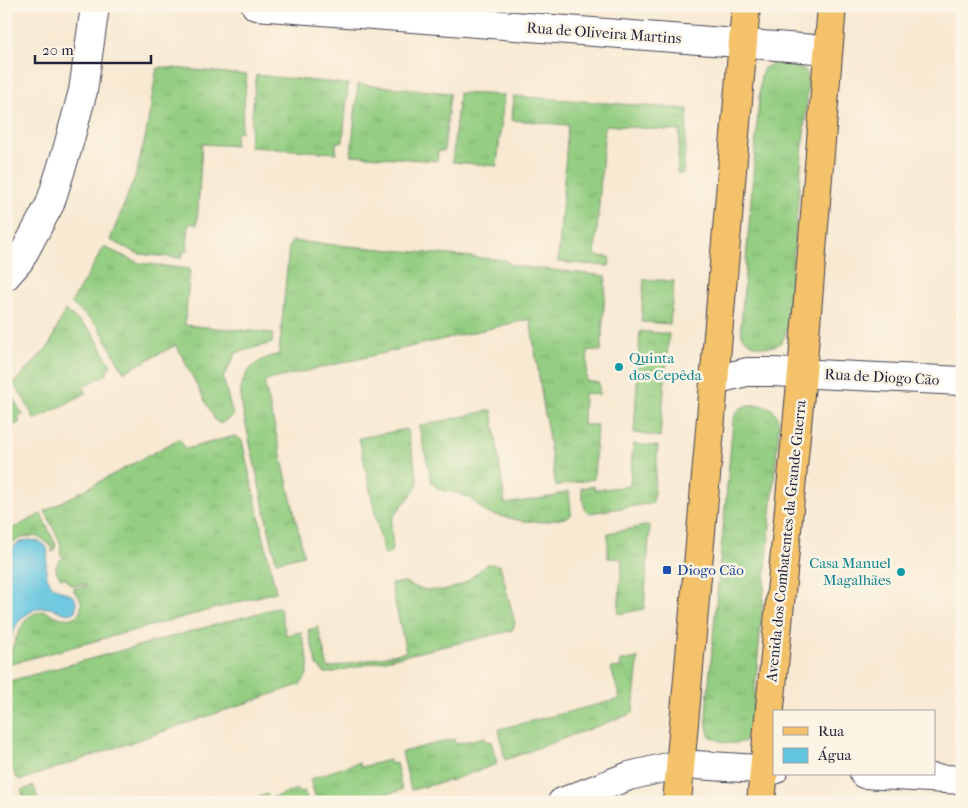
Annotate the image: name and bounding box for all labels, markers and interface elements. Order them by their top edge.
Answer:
street label: Rua de Oliveira Martins [526,19,682,47]
scale bar [35,32,151,64]
text: 20 m [42,41,74,59]
place label: Quinta dos Cepêda [629,349,703,384]
marker: Quinta dos Cepêda [613,361,625,373]
street label: Rua de Diogo Cão [824,365,940,389]
street label: Avenida dos Combatentes da Grande Guerra [762,398,810,684]
place label: Casa Manuel Magalhães [809,554,891,589]
place label: Diogo Cão [677,561,744,579]
marker: Diogo Cão [661,564,673,576]
marker: Casa Manuel Magalhães [895,566,907,578]
legend [773,710,936,776]
text: Rua [818,722,845,740]
text: Água [817,746,852,764]

